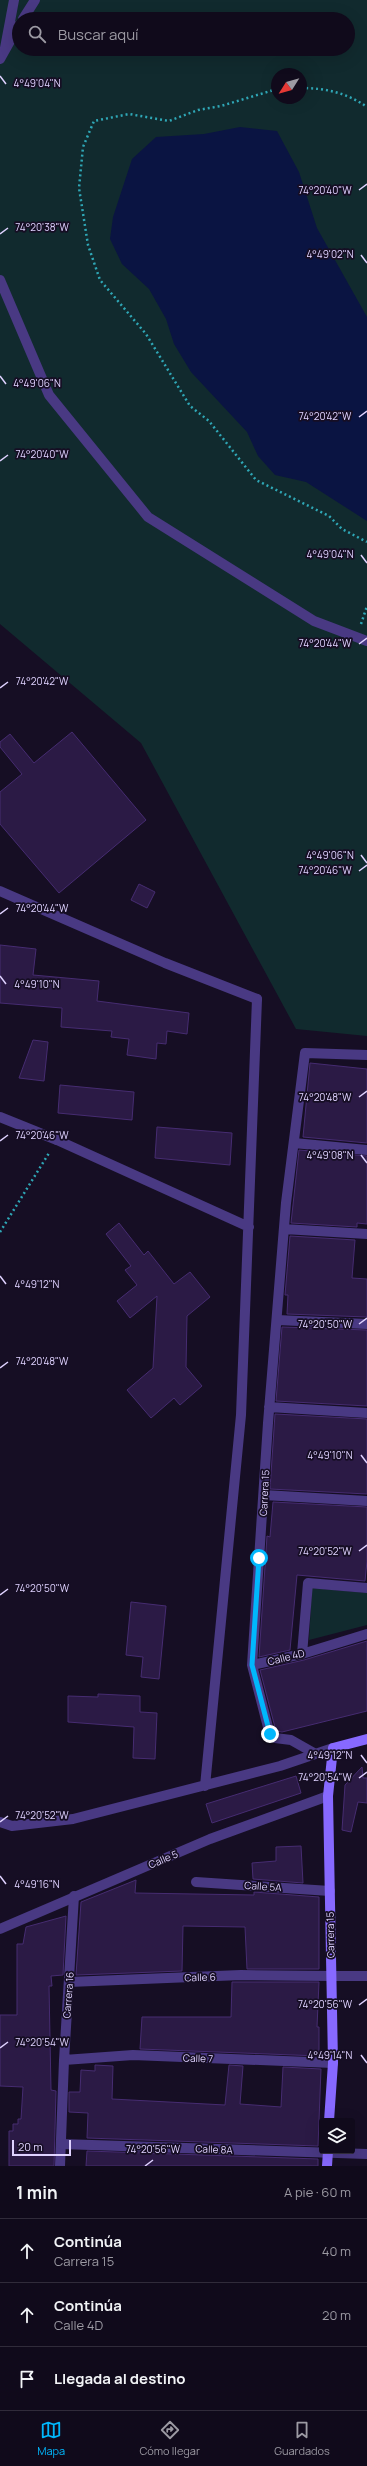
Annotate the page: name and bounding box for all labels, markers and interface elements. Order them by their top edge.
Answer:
search box [12,12,355,56]
icon: search [26,23,48,45]
text: Buscar aquí [58,24,139,45]
north arrow [271,68,307,104]
text: 4°49'04"N [14,76,61,90]
text: 74°20'40"W [298,183,352,197]
text: 74°20'38"W [15,220,69,234]
text: 4°49'02"N [306,247,354,261]
text: 4°49'06"N [13,376,61,390]
text: 74°20'42"W [299,409,352,423]
text: 74°20'40"W [15,447,69,461]
text: 4°49'04"N [307,547,354,561]
text: 74°20'44"W [299,636,352,650]
text: 74°20'42"W [16,674,69,688]
text: 4°49'06"N [306,848,354,862]
text: 74°20'46"W [298,863,352,877]
text: 74°20'44"W [16,901,69,915]
text: 4°49'10"N [14,977,60,991]
text: 74°20'48"W [299,1090,352,1104]
text: 74°20'46"W [15,1128,69,1142]
text: 4°49'08"N [306,1148,354,1162]
text: 4°49'12"N [15,1277,60,1291]
text: 74°20'50"W [298,1317,353,1331]
text: 74°20'48"W [16,1354,69,1368]
text: 4°49'10"N [307,1448,353,1462]
street label: Carrera 15 [256,1469,272,1516]
text: 74°20'52"W [298,1544,352,1558]
route start [250,1549,268,1567]
text: 74°20'50"W [15,1581,70,1595]
street label: Calle 4D [266,1646,306,1668]
route end [261,1725,279,1743]
text: 4°49'12"N [308,1748,353,1762]
text: 74°20'54"W [298,1770,352,1784]
text: 74°20'52"W [15,1808,69,1822]
street label: Calle 5 [146,1846,180,1872]
text: 4°49'16"N [14,1877,60,1891]
street label: Calle 5A [244,1878,283,1894]
street label: Carrera 15 [323,1912,337,1958]
street label: Calle 6 [184,1969,216,1985]
street label: Carrera 16 [59,1971,77,2019]
text: 74°20'56"W [298,1997,353,2011]
text: 74°20'54"W [15,2035,69,2049]
text: 4°49'14"N [308,2048,353,2062]
street label: Calle 7 [183,2050,213,2066]
map controls [319,2118,355,2154]
button: layers [319,2118,355,2154]
scale bar [12,2138,71,2157]
text: 20 m [18,2139,43,2154]
street label: Calle 8A [195,2141,234,2157]
text: 74°20'56"W [126,2142,181,2156]
text: 1 min [16,2181,58,2204]
text: A pie · 60 m [284,2183,351,2201]
text: Continúa [54,2231,122,2252]
icon: ahead [16,2240,38,2262]
text: 40 m [322,2242,351,2260]
text: Carrera 15 [54,2252,114,2270]
text: Continúa [54,2295,122,2316]
icon: ahead [16,2304,38,2326]
text: 20 m [322,2306,351,2324]
text: Calle 4D [54,2316,103,2334]
icon: arrive [16,2368,38,2390]
text: Llegada al destino [54,2368,186,2389]
tab: Mapa [37,2419,65,2458]
tab: Cómo llegar [139,2419,200,2458]
tab: Guardados [274,2419,330,2458]

